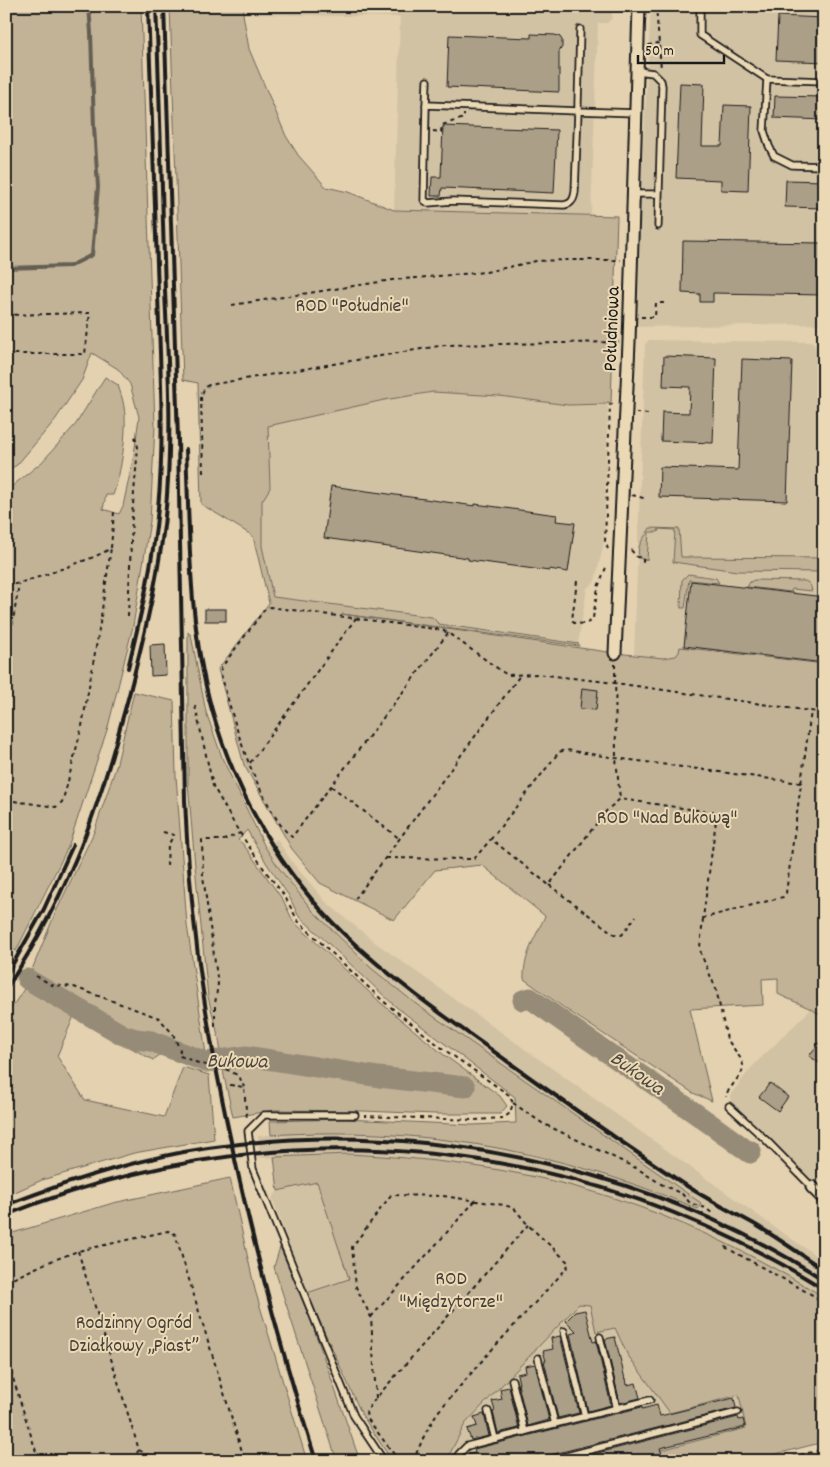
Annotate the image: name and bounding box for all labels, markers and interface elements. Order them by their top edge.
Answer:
scale bar [638,32,724,64]
text: 50 m [645,41,674,63]
street label: Południowa [598,285,628,372]
park label: ROD "Południe" [295,293,409,321]
park label: ROD "Nad Bukową" [597,805,737,833]
water label: Bukowa [603,1045,671,1105]
water label: Bukowa [207,1047,269,1079]
park label: ROD "Międzytorze" [399,1266,503,1317]
park label: Rodzinny Ogród Działkowy „Piast” [69,1310,199,1361]

